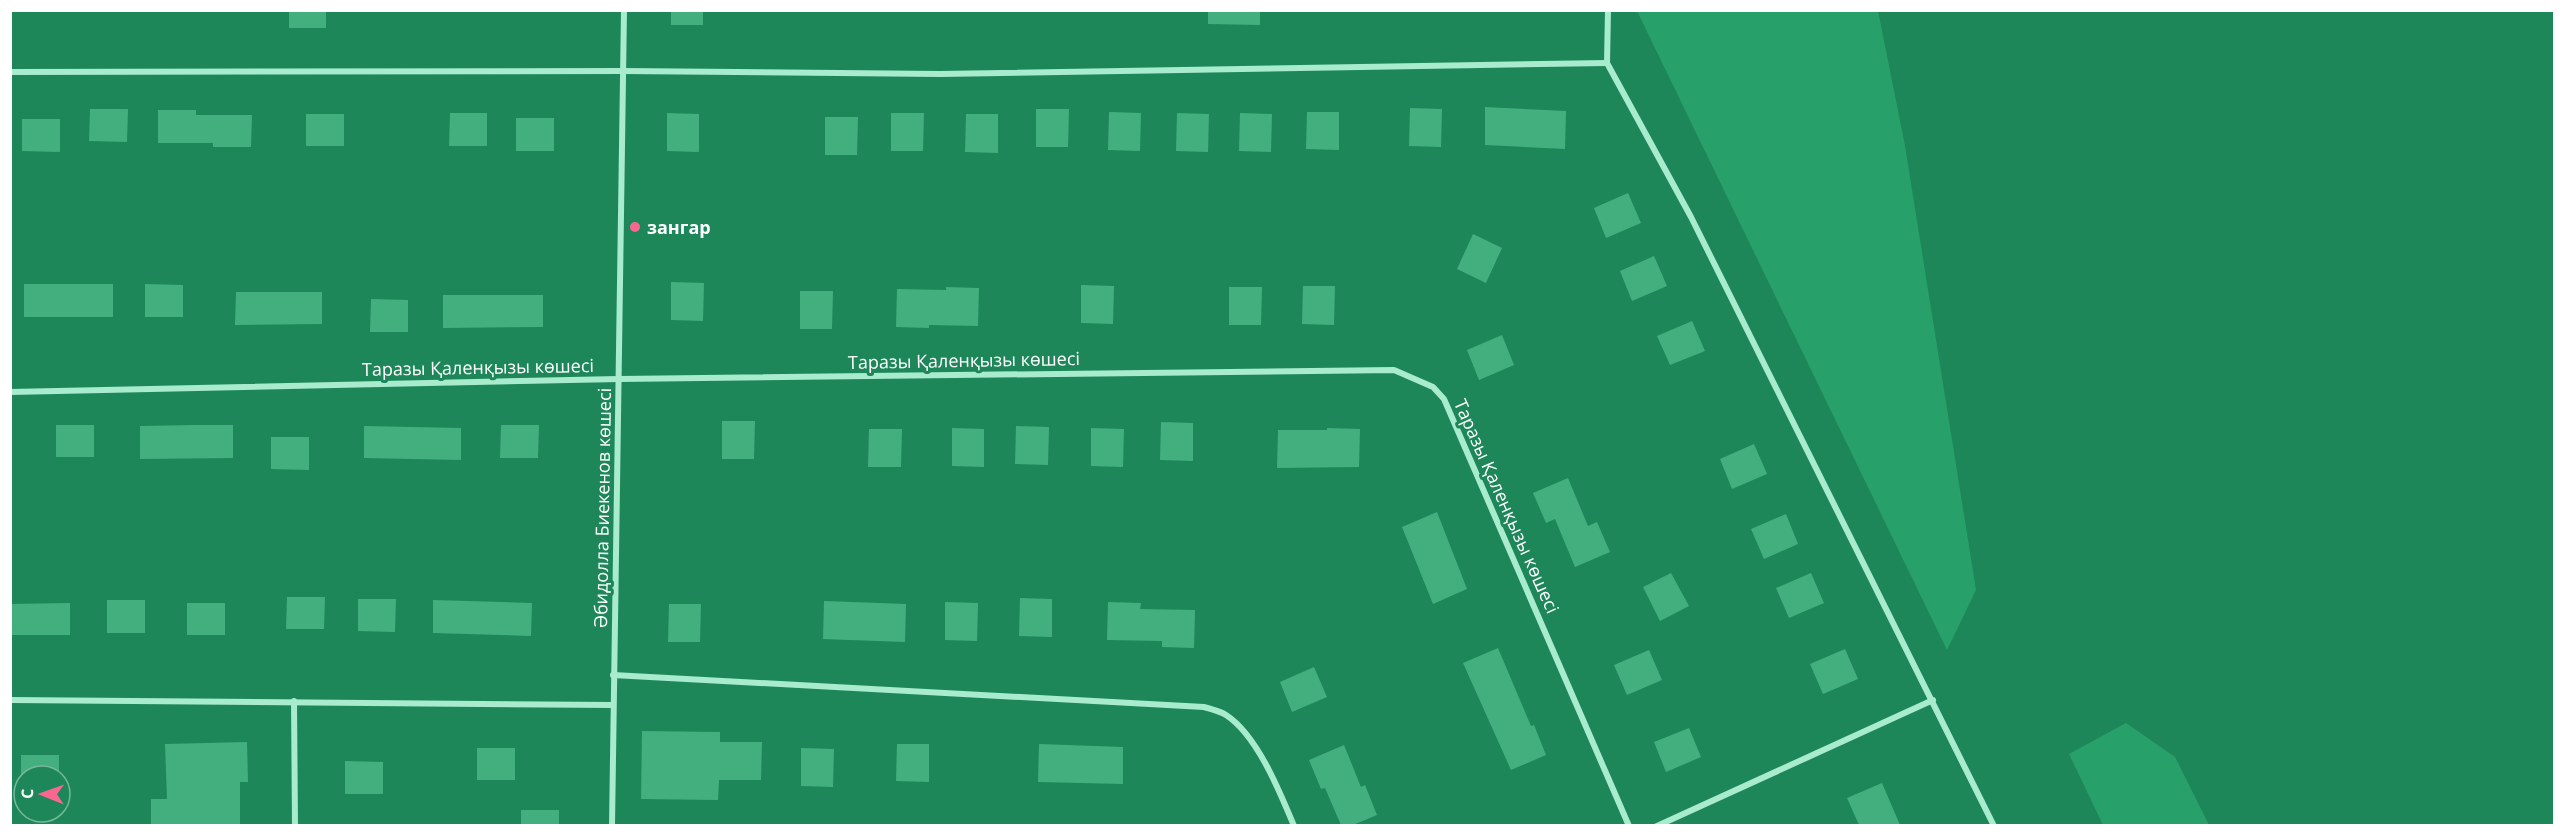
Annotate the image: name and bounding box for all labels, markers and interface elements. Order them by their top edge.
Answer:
place label: зангар [647,215,711,239]
marker: зангар [628,220,642,234]
street label: Таразы Қаленқызы көшесі [848,346,1080,374]
street label: Таразы Қаленқызы көшесі [362,353,594,381]
street label: Әбидолла Биекенов көшесі [588,388,616,628]
street label: Таразы Қаленқызы көшесі [1449,395,1565,617]
north arrow [12,764,72,824]
text: С [16,788,38,799]

